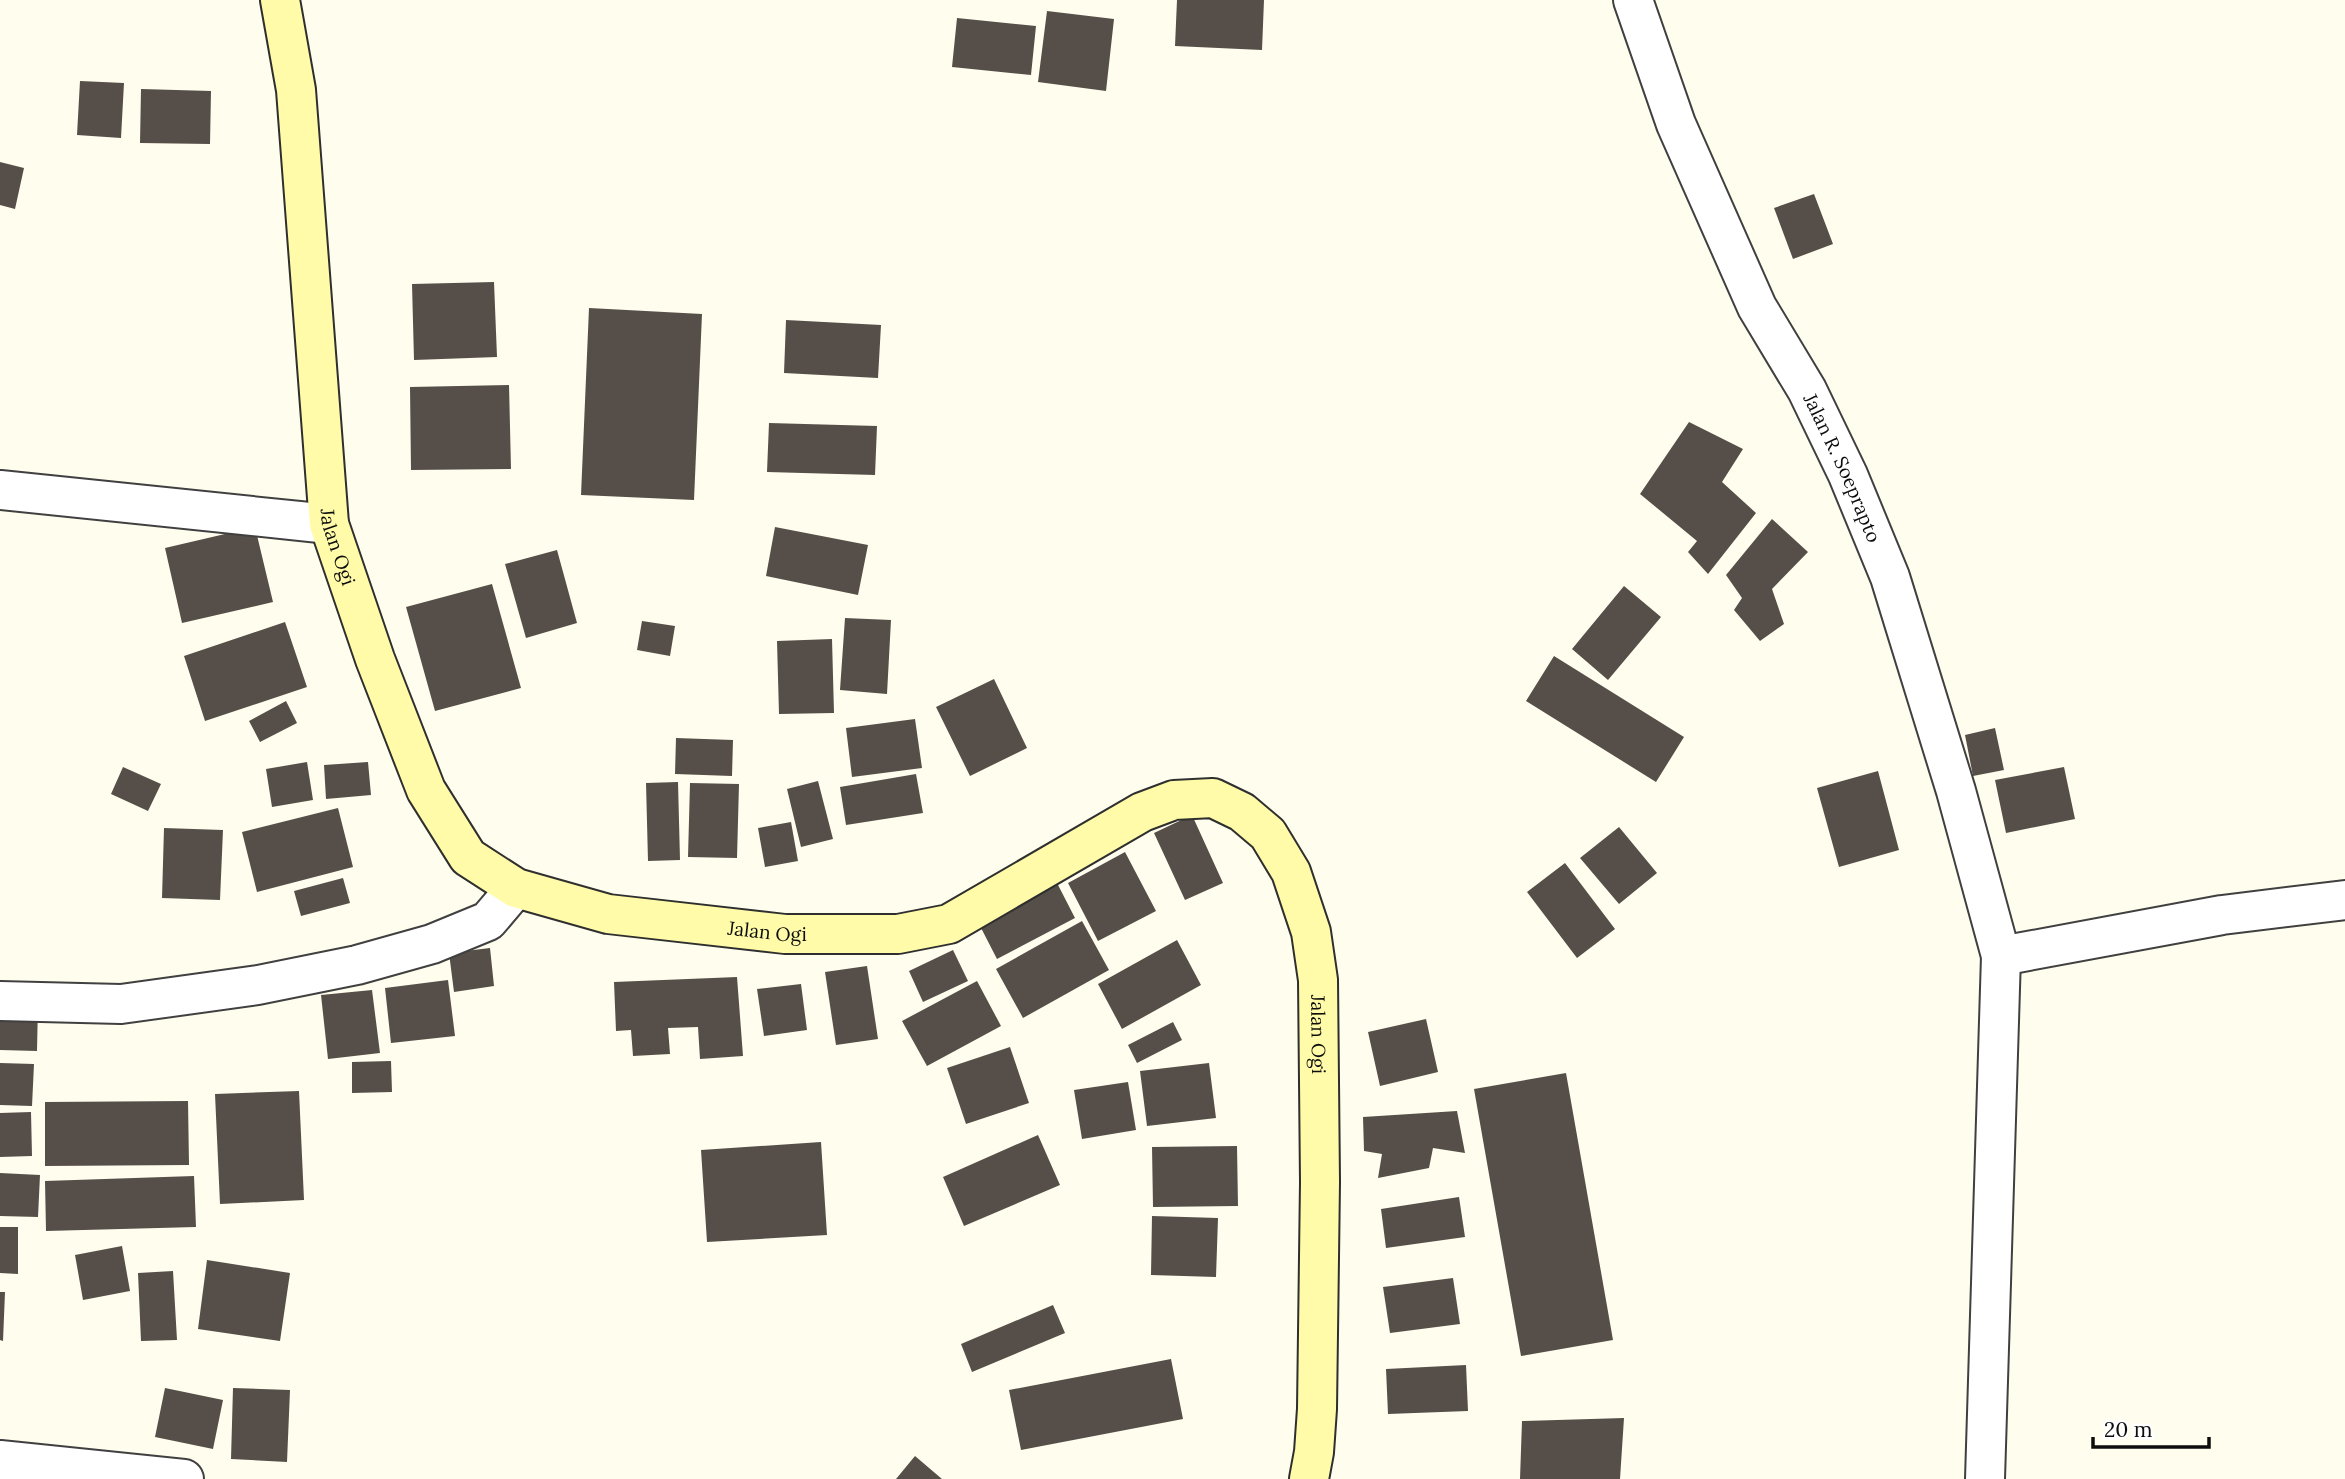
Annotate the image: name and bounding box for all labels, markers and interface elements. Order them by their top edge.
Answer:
street label: Jalan R. Soeprapto [1798,389,1886,546]
street label: Jalan Ogi [316,507,361,589]
street label: Jalan Ogi [725,916,807,947]
street label: Jalan Ogi [1306,994,1331,1074]
scale bar [2093,1406,2208,1450]
text: 20 m [2104,1416,2153,1443]

